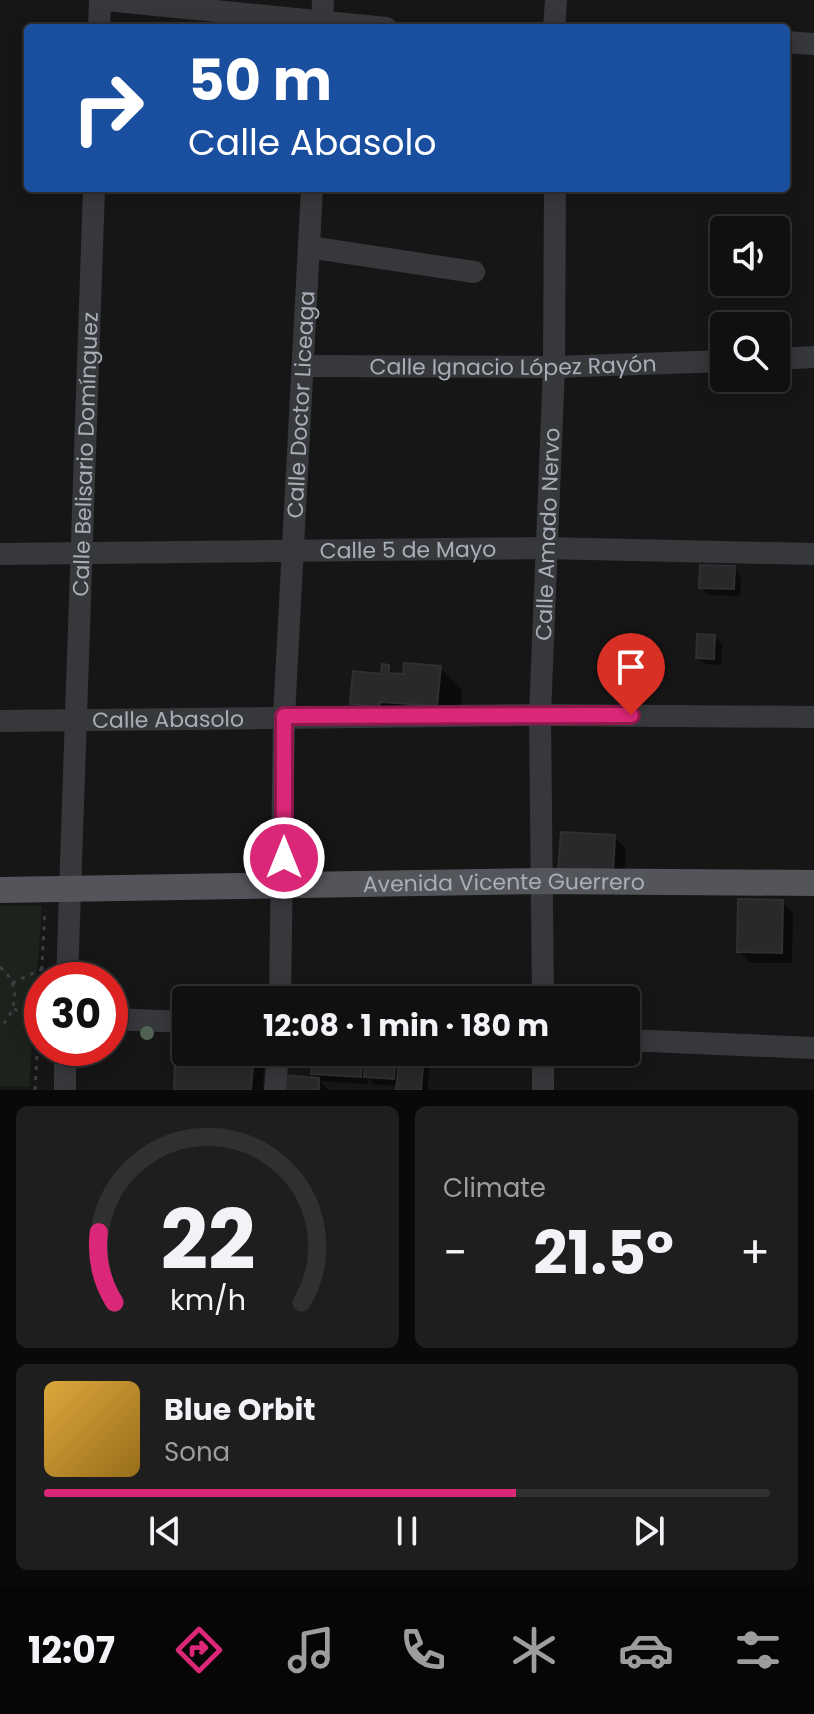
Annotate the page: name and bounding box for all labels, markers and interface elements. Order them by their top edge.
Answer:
text: 50 m [188,41,332,120]
icon: right [56,56,160,160]
text: Calle Abasolo [188,117,436,168]
map controls [710,216,790,392]
button: sound [710,216,790,296]
street label: Calle Doctor Liceaga [280,290,323,519]
street label: Calle Belisario Domínguez [65,312,106,597]
button: search [710,312,790,392]
street label: Calle Ignacio López Rayón [369,348,657,383]
street label: Calle Amado Nervo [528,427,568,641]
street label: Calle 5 de Mayo [320,534,496,566]
pin [597,633,665,715]
icon: arrive [609,645,653,689]
street label: Calle Abasolo [92,703,244,736]
position arrow [242,816,326,900]
street label: Avenida Vicente Guerrero [363,866,645,900]
speed limit sign: 30 [24,962,128,1066]
text: 12:08 · 1 min · 180 m [263,1004,549,1047]
text: Climate [443,1170,546,1206]
text: 22 [160,1182,255,1298]
text: 21.5° [533,1211,674,1295]
text: − [443,1222,467,1283]
text: + [740,1222,770,1283]
text: km/h [169,1280,246,1320]
text: Blue Orbit [164,1388,316,1431]
text: Sona [164,1434,230,1470]
icon: previous [143,1509,187,1553]
icon: pause [385,1509,429,1553]
icon: next [627,1509,671,1553]
icon: directions [171,1622,227,1678]
icon: music [283,1622,339,1678]
icon: phone [395,1622,451,1678]
icon: climate [506,1622,562,1678]
icon: car [618,1622,674,1678]
icon: filters [730,1622,786,1678]
text: 12:07 [28,1625,115,1676]

